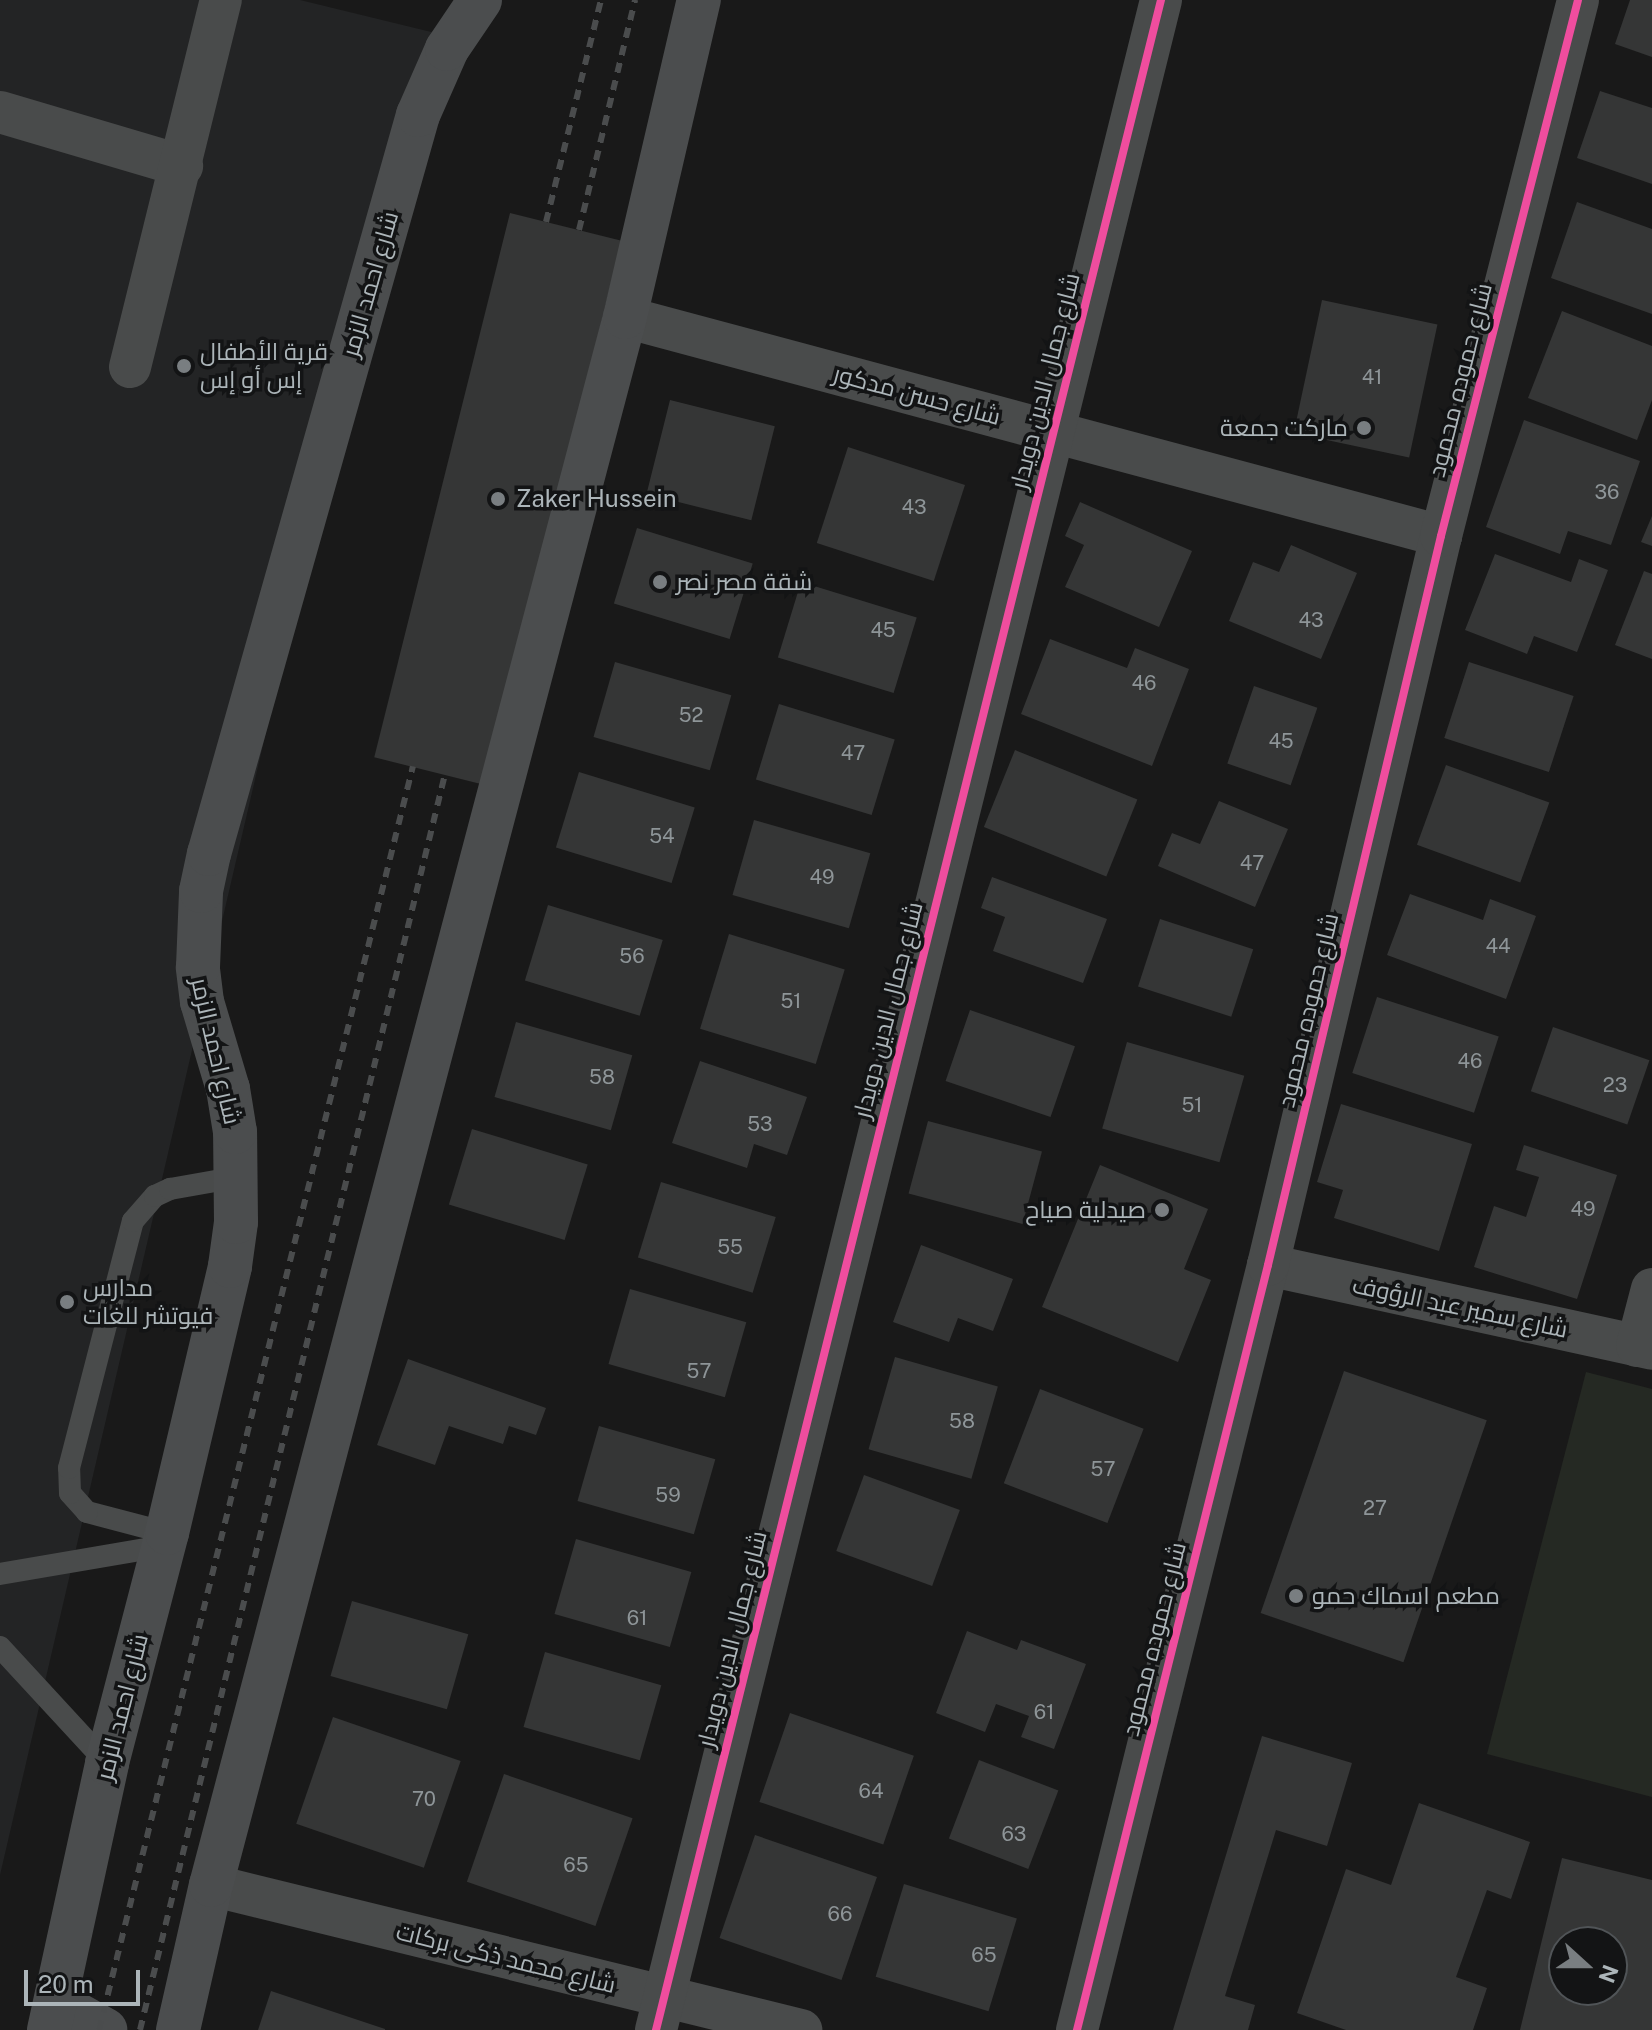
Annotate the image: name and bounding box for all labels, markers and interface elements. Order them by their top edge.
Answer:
street label: شارع احمد الزمر [336,208,404,360]
street label: شارع جمال الدين دويدار [1004,270,1086,492]
street label: شارع حموده محمود [1422,280,1498,480]
place label: قرية الأطفال إس أو إس [200,338,328,394]
marker: قرية الأطفال إس أو إس [175,357,193,375]
street label: شارع حسن مدكور [830,359,1004,431]
house number: 41 [1362,365,1382,389]
place label: ماركت جمعة [1220,414,1348,442]
marker: ماركت جمعة [1355,419,1373,437]
house number: 36 [1595,480,1619,504]
place label: Zaker Hussein [516,485,677,513]
marker: Zaker Hussein [487,488,509,510]
house number: 43 [901,495,927,519]
place label: شقة مصر نصر [676,568,812,596]
marker: شقة مصر نصر [651,573,669,591]
house number: 43 [1298,608,1324,632]
house number: 45 [870,618,896,642]
house number: 46 [1131,671,1157,695]
house number: 52 [679,703,703,727]
house number: 45 [1268,729,1294,753]
house number: 47 [841,741,865,765]
house number: 54 [649,824,675,848]
house number: 47 [1240,851,1264,875]
house number: 49 [809,865,835,889]
street label: شارع جمال الدين دويدار [847,899,929,1121]
street label: شارع حموده محمود [1272,910,1344,1110]
house number: 44 [1485,934,1511,958]
house number: 56 [619,944,645,968]
street label: شارع احمد الزمر [185,975,247,1127]
house number: 51 [781,989,801,1013]
house number: 46 [1457,1049,1483,1073]
house number: 58 [589,1065,615,1089]
house number: 23 [1603,1073,1627,1097]
house number: 51 [1182,1093,1202,1117]
house number: 53 [747,1112,773,1136]
place label: صيدلية صياح [1025,1196,1146,1224]
house number: 49 [1570,1197,1596,1221]
marker: صيدلية صياح [1153,1201,1171,1219]
house number: 55 [717,1235,743,1259]
street label: شارع سمير عبد الرؤوف [1350,1270,1570,1344]
place label: مدارس فيوتشر للغات [83,1274,213,1330]
marker: مدارس فيوتشر للغات [58,1293,76,1311]
house number: 57 [687,1359,711,1383]
house number: 58 [949,1409,975,1433]
house number: 57 [1091,1457,1115,1481]
house number: 59 [655,1483,681,1507]
house number: 27 [1363,1496,1387,1520]
street label: شارع جمال الدين دويدار [691,1528,773,1750]
street label: شارع حموده محمود [1116,1539,1192,1739]
place label: مطعم اسماك حمو [1312,1582,1500,1610]
marker: مطعم اسماك حمو [1287,1587,1305,1605]
house number: 61 [627,1606,647,1630]
street label: شارع احمد الزمر [90,1631,154,1783]
house number: 61 [1034,1700,1054,1724]
house number: 64 [859,1779,883,1803]
house number: 70 [412,1787,436,1811]
house number: 63 [1002,1822,1026,1846]
house number: 65 [563,1853,589,1877]
house number: 66 [828,1902,852,1926]
street label: شارع محمد ذكى بركات [393,1917,619,1999]
north arrow [1548,1926,1628,2006]
house number: 65 [971,1943,997,1967]
scale bar [28,1954,144,2004]
text: N [1593,1961,1624,1987]
text: 20 m [38,1970,94,1998]

